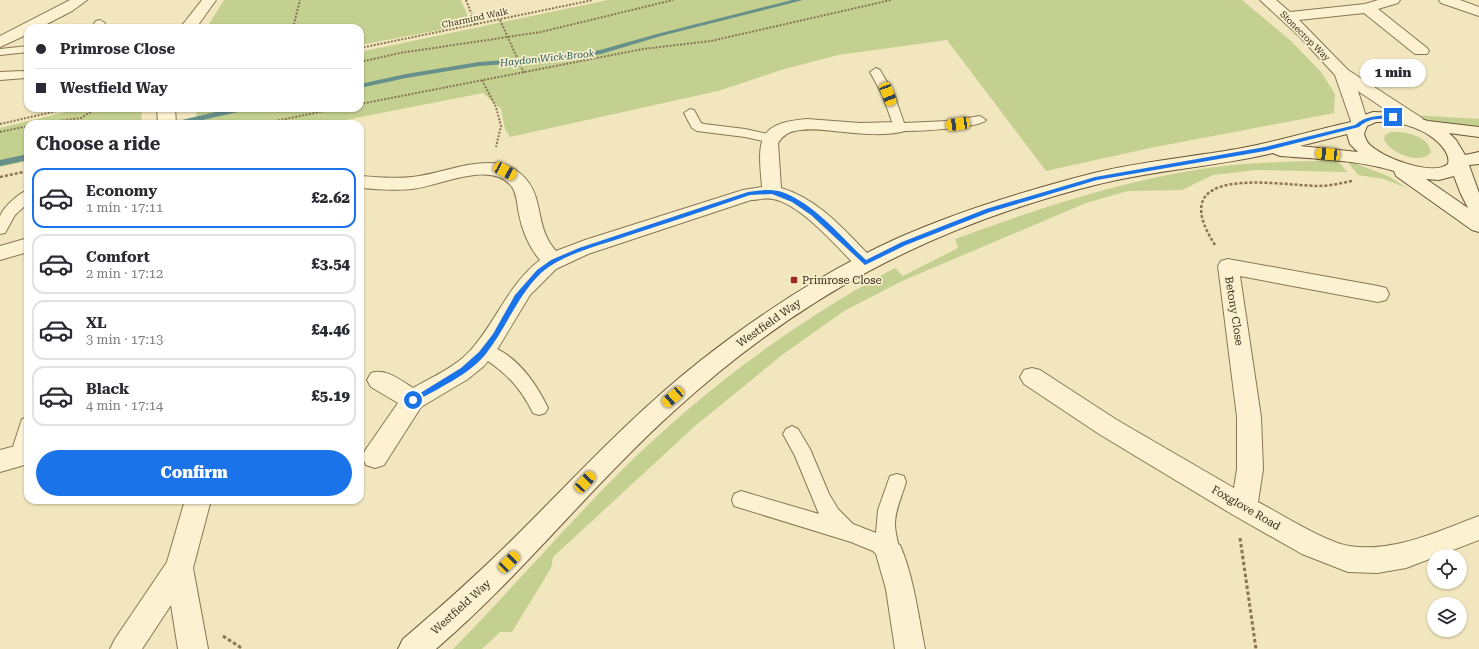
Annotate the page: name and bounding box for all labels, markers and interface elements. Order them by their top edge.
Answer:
street label: Charmind Walk [441,6,510,30]
street label: Stonecrop Way [1278,9,1332,63]
text: Primrose Close [60,40,175,58]
water label: Haydon Wick Brook [498,48,595,69]
callout: 1 min [1360,59,1426,87]
text: 1 min [1375,65,1411,80]
text: Westfield Way [60,79,168,97]
car [878,81,898,107]
route end [1384,108,1402,126]
car [945,116,971,132]
text: Choose a ride [36,133,160,154]
car [1316,147,1340,161]
car [492,160,518,182]
icon: car [38,180,74,216]
text: Economy [86,182,157,200]
text: £2.62 [311,189,350,207]
text: 1 min · 17:11 [86,200,163,215]
icon: car [38,246,74,282]
text: Comfort [86,248,150,266]
text: £3.54 [311,255,350,273]
text: 2 min · 17:12 [86,266,163,281]
place label: Primrose Close [802,274,882,287]
marker: Primrose Close [789,275,799,285]
street label: Betony Close [1222,276,1246,346]
street label: Westfield Way [734,296,804,350]
icon: car [38,312,74,348]
text: XL [86,314,107,332]
text: £4.46 [311,321,350,339]
text: 3 min · 17:13 [86,332,163,347]
icon: car [38,378,74,414]
text: Black [86,380,129,398]
car [660,385,686,409]
text: £5.19 [311,387,350,405]
route start [404,391,422,409]
text: 4 min · 17:14 [86,398,163,413]
button: Confirm [36,450,352,496]
car [572,469,598,495]
street label: Foxglove Road [1209,483,1283,533]
car [496,549,522,575]
map controls [1427,549,1467,637]
button: locate [1427,549,1467,589]
street label: Westfield Way [429,577,494,637]
button: layers [1427,597,1467,637]

